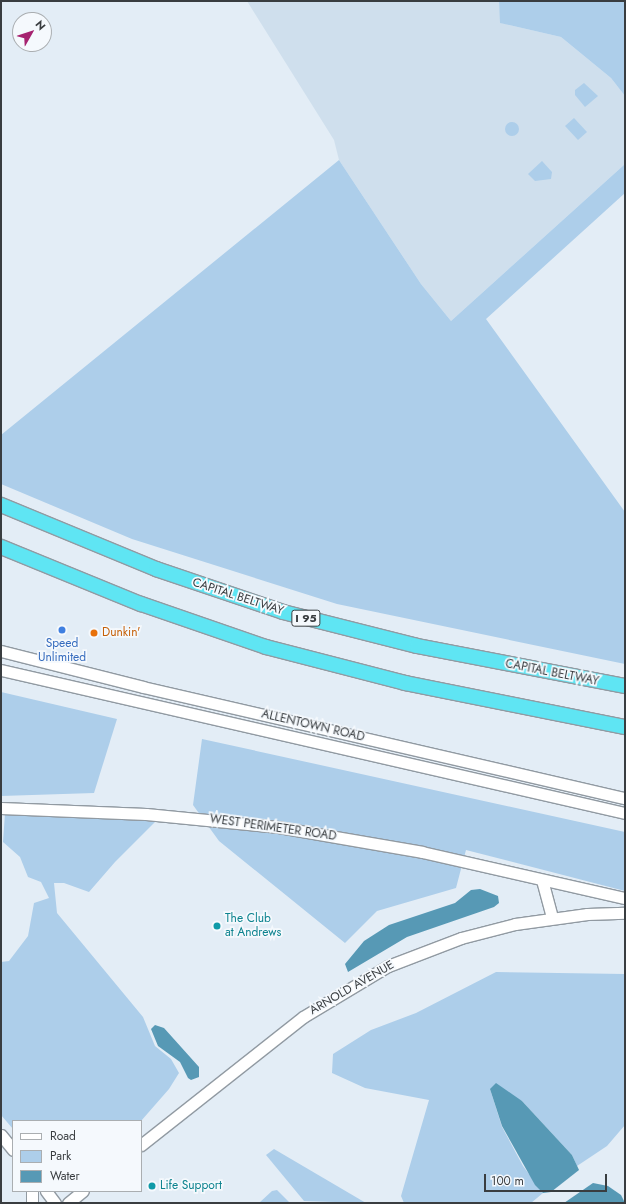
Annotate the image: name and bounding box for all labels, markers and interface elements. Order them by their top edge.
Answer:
north arrow [12,12,52,52]
text: N [32,17,50,33]
street label: CAPITAL BELTWAY [191,575,285,619]
road number: I 95 [291,609,321,627]
marker: Speed Unlimited [57,625,67,635]
place label: Dunkin' [102,626,141,640]
marker: Dunkin' [89,628,99,638]
place label: Speed Unlimited [38,637,86,665]
street label: CAPITAL BELTWAY [504,657,600,689]
street label: ALLENTOWN ROAD [260,707,366,745]
street label: WEST PERIMETER ROAD [209,812,337,844]
place label: The Club at Andrews [225,912,281,940]
marker: The Club at Andrews [212,921,222,931]
street label: ARNOLD AVENUE [307,958,397,1018]
legend [12,1120,142,1192]
text: Road [50,1127,76,1145]
text: Park [50,1147,71,1165]
scale bar [486,1166,609,1192]
text: Water [50,1167,80,1185]
text: 100 m [491,1172,524,1190]
place label: Life Support [160,1179,222,1193]
marker: Life Support [147,1181,157,1191]

